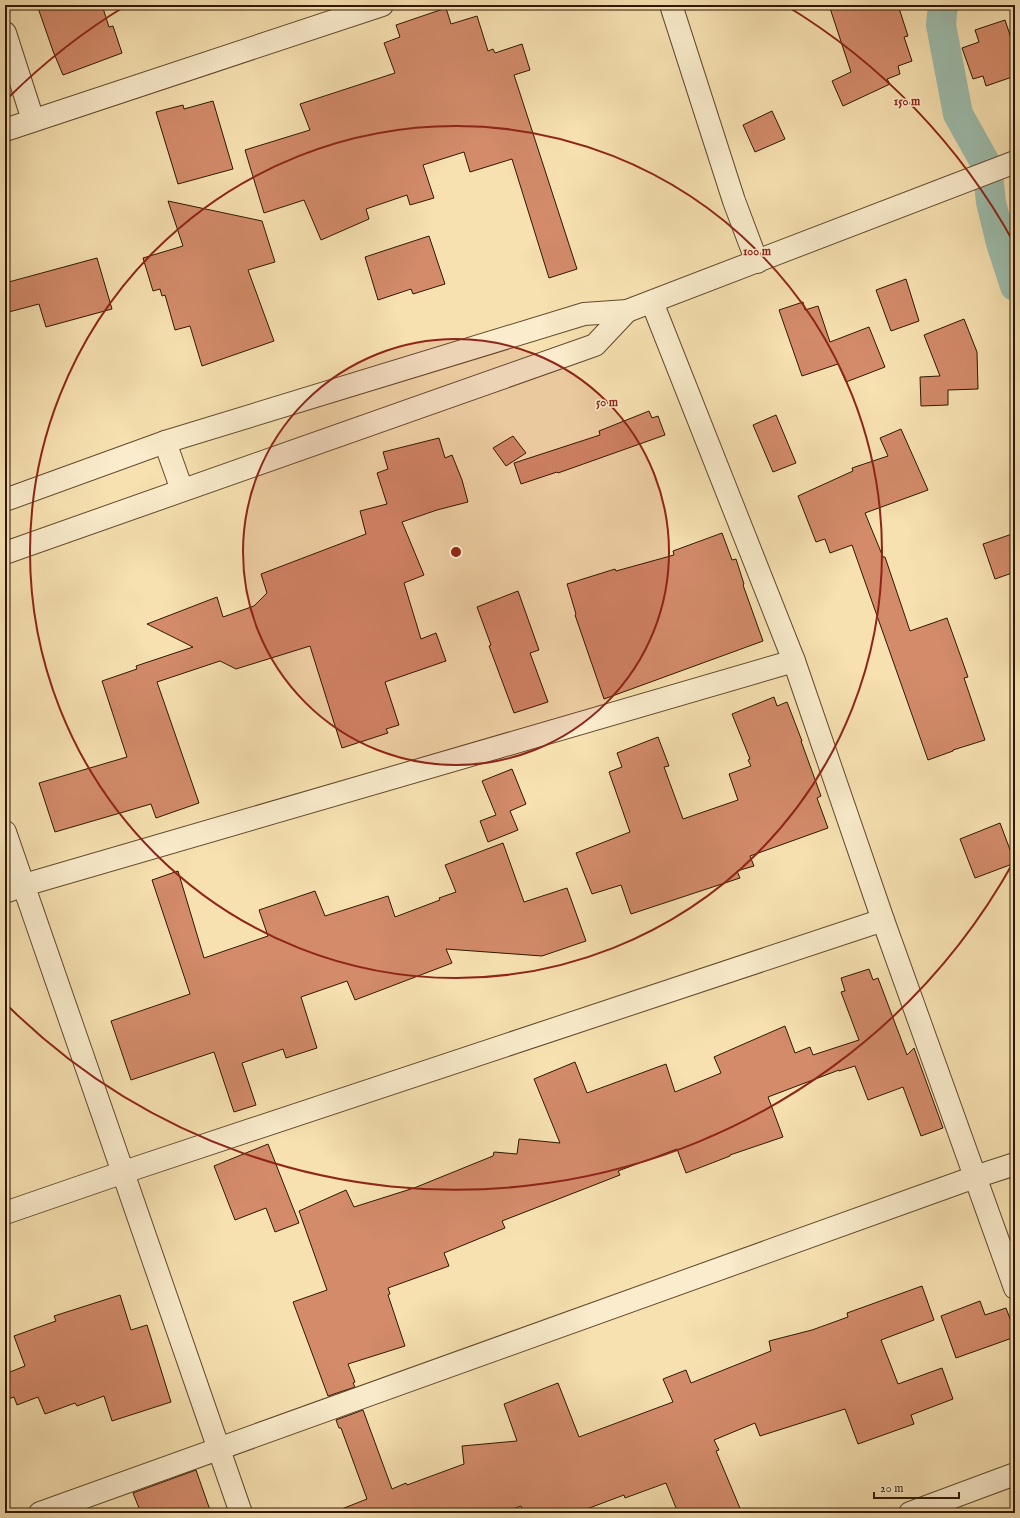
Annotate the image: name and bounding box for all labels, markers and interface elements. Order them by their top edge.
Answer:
text: 150 m [894,94,921,109]
text: 100 m [743,244,772,259]
text: 50 m [596,395,619,410]
centre of rings [449,545,463,559]
scale bar [874,1474,959,1500]
text: 20 m [880,1481,903,1496]

